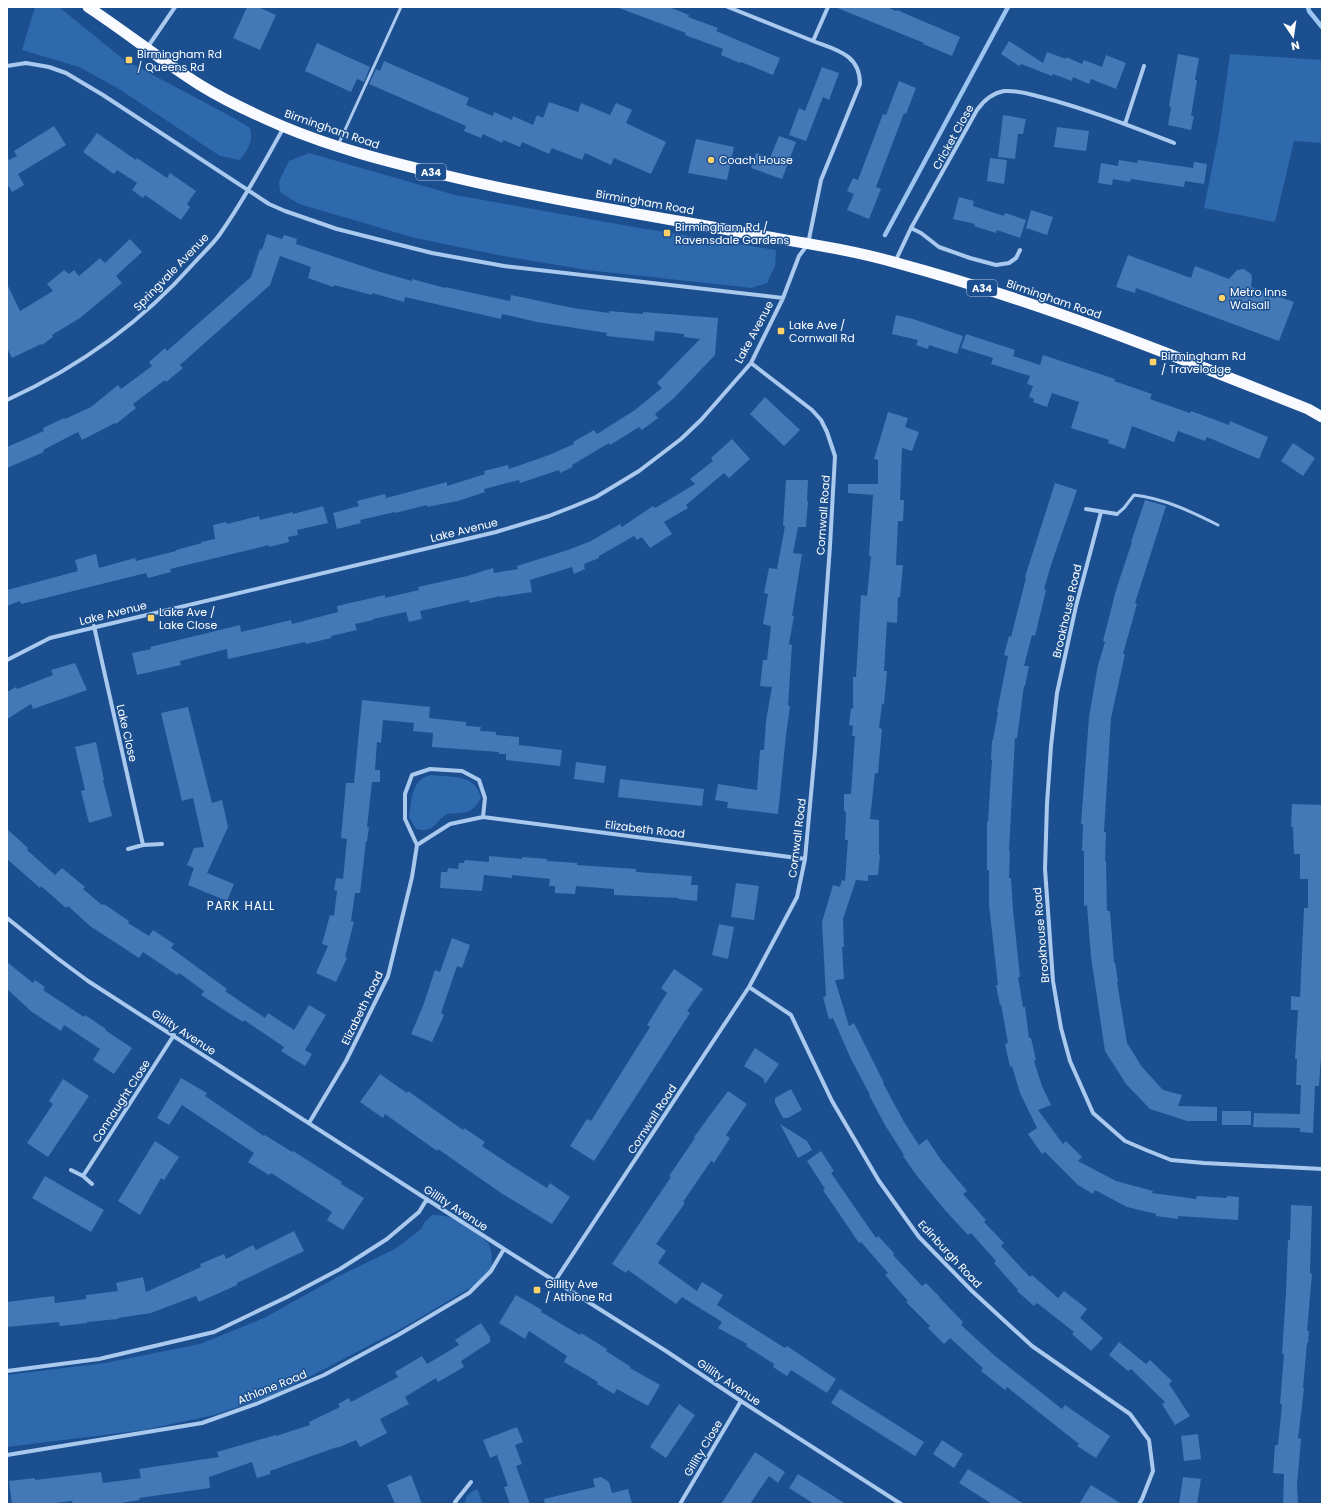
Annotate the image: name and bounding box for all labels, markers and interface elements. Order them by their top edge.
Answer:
north arrow [1273,16,1313,56]
text: N [1289,37,1301,54]
place label: Birmingham Rd / Queens Rd [137,46,222,75]
marker: Birmingham Rd / Queens Rd [124,55,134,65]
street label: Cricket Close [928,101,978,172]
street label: Birmingham Road [282,105,382,153]
place label: Coach House [719,152,793,168]
marker: Coach House [706,155,716,165]
road number: A34 [416,164,446,180]
street label: Birmingham Road [595,185,695,219]
place label: Birmingham Rd / Ravensdale Gardens [675,219,790,248]
marker: Birmingham Rd / Ravensdale Gardens [662,228,672,238]
street label: Springvale Avenue [130,229,212,314]
street label: Birmingham Road [1004,275,1104,323]
road number: A34 [967,280,997,296]
place label: Metro Inns Walsall [1230,284,1287,313]
marker: Metro Inns Walsall [1217,293,1227,303]
street label: Lake Avenue [731,298,777,366]
place label: Lake Ave / Cornwall Rd [789,317,855,346]
marker: Lake Ave / Cornwall Rd [776,326,786,336]
place label: Birmingham Rd / Travelodge [1161,348,1246,377]
marker: Birmingham Rd / Travelodge [1148,357,1158,367]
street label: Cornwall Road [812,474,834,556]
street label: Lake Avenue [429,514,500,546]
street label: Brookhouse Road [1048,563,1086,659]
street label: Lake Avenue [78,597,149,629]
place label: Lake Ave / Lake Close [159,604,218,633]
marker: Lake Ave / Lake Close [146,613,156,623]
street label: Lake Close [113,703,141,763]
street label: Cornwall Road [784,797,810,879]
street label: Elizabeth Road [604,816,686,842]
street label: Brookhouse Road [1029,887,1053,983]
district label: PARK HALL [207,897,275,914]
street label: Elizabeth Road [337,968,387,1048]
street label: Gillity Avenue [149,1005,219,1059]
street label: Connaught Close [88,1056,154,1146]
street label: Cornwall Road [623,1081,681,1157]
street label: Gillity Avenue [421,1181,491,1235]
street label: Edinburgh Road [914,1217,986,1291]
place label: Gillity Ave / Athlone Rd [545,1276,612,1305]
marker: Gillity Ave / Athlone Rd [532,1285,542,1295]
street label: Gillity Avenue [694,1355,764,1409]
street label: Athlone Road [235,1366,309,1408]
street label: Gillity Close [680,1417,726,1479]

